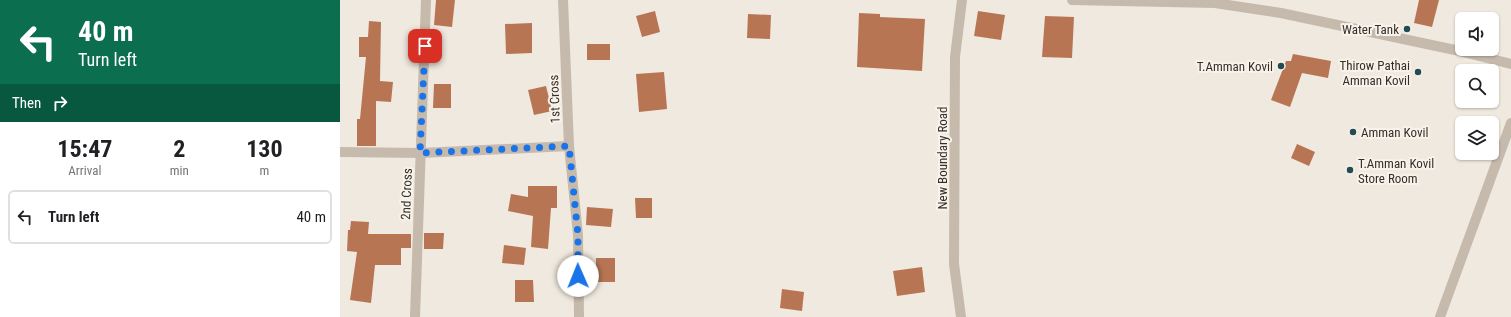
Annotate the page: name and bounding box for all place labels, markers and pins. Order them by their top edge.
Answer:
place label: Water Tank [1342,22,1399,37]
marker: Water Tank [1402,24,1412,34]
pin [408,29,442,63]
place label: Thirow Pathai Amman Kovil [1339,58,1410,88]
place label: T.Amman Kovil [1197,59,1273,74]
marker: T.Amman Kovil [1276,61,1286,71]
marker: Thirow Pathai Amman Kovil [1413,67,1423,77]
place label: Amman Kovil [1361,125,1428,140]
marker: Amman Kovil [1348,127,1358,137]
place label: T.Amman Kovil Store Room [1358,156,1434,186]
marker: T.Amman Kovil Store Room [1345,165,1355,175]

